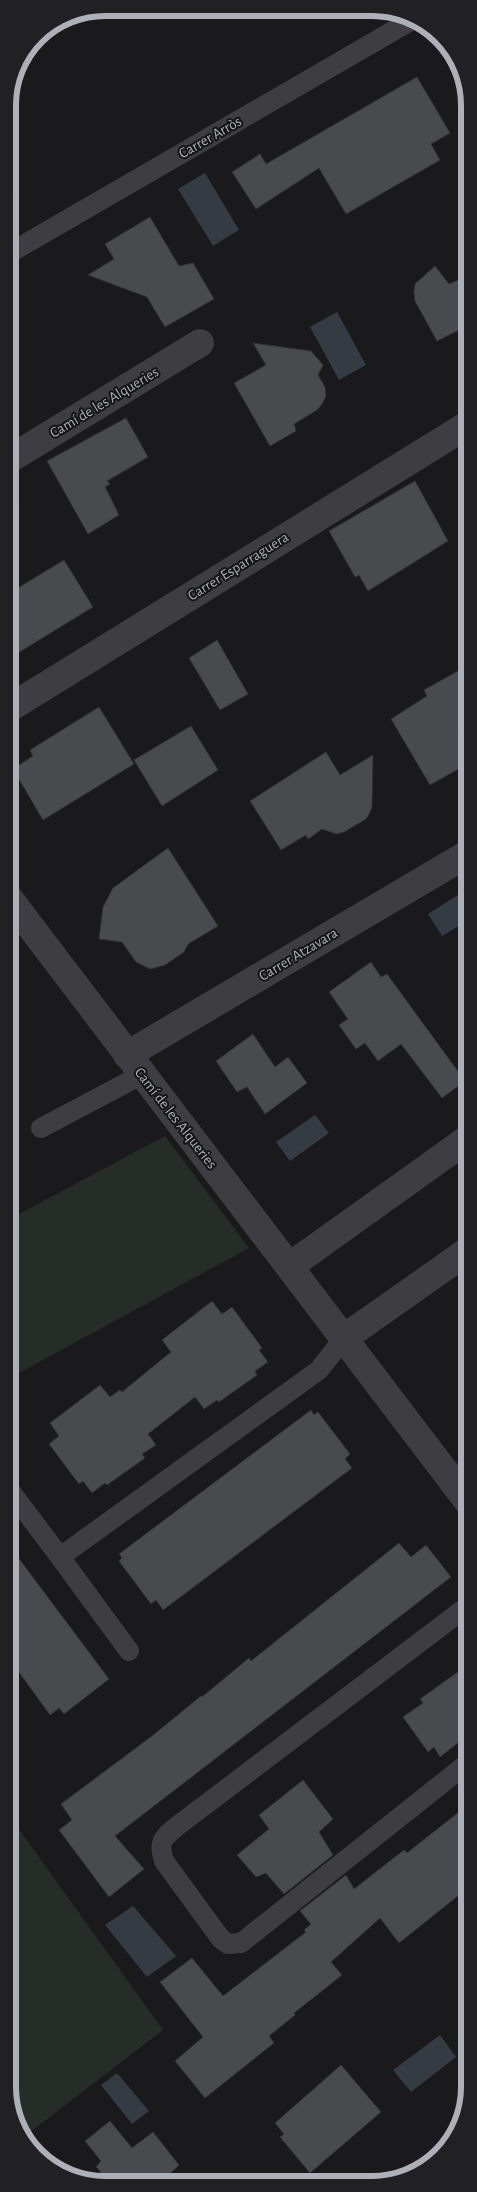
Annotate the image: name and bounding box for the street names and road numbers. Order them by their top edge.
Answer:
street label: Carrer Arròs [176,114,244,161]
street label: Camí de les Alqueries [47,364,161,441]
street label: Carrer Esparraguera [185,529,291,603]
street label: Carrer Atzavara [256,925,340,984]
street label: Camí de les Alqueries [132,1065,220,1172]

